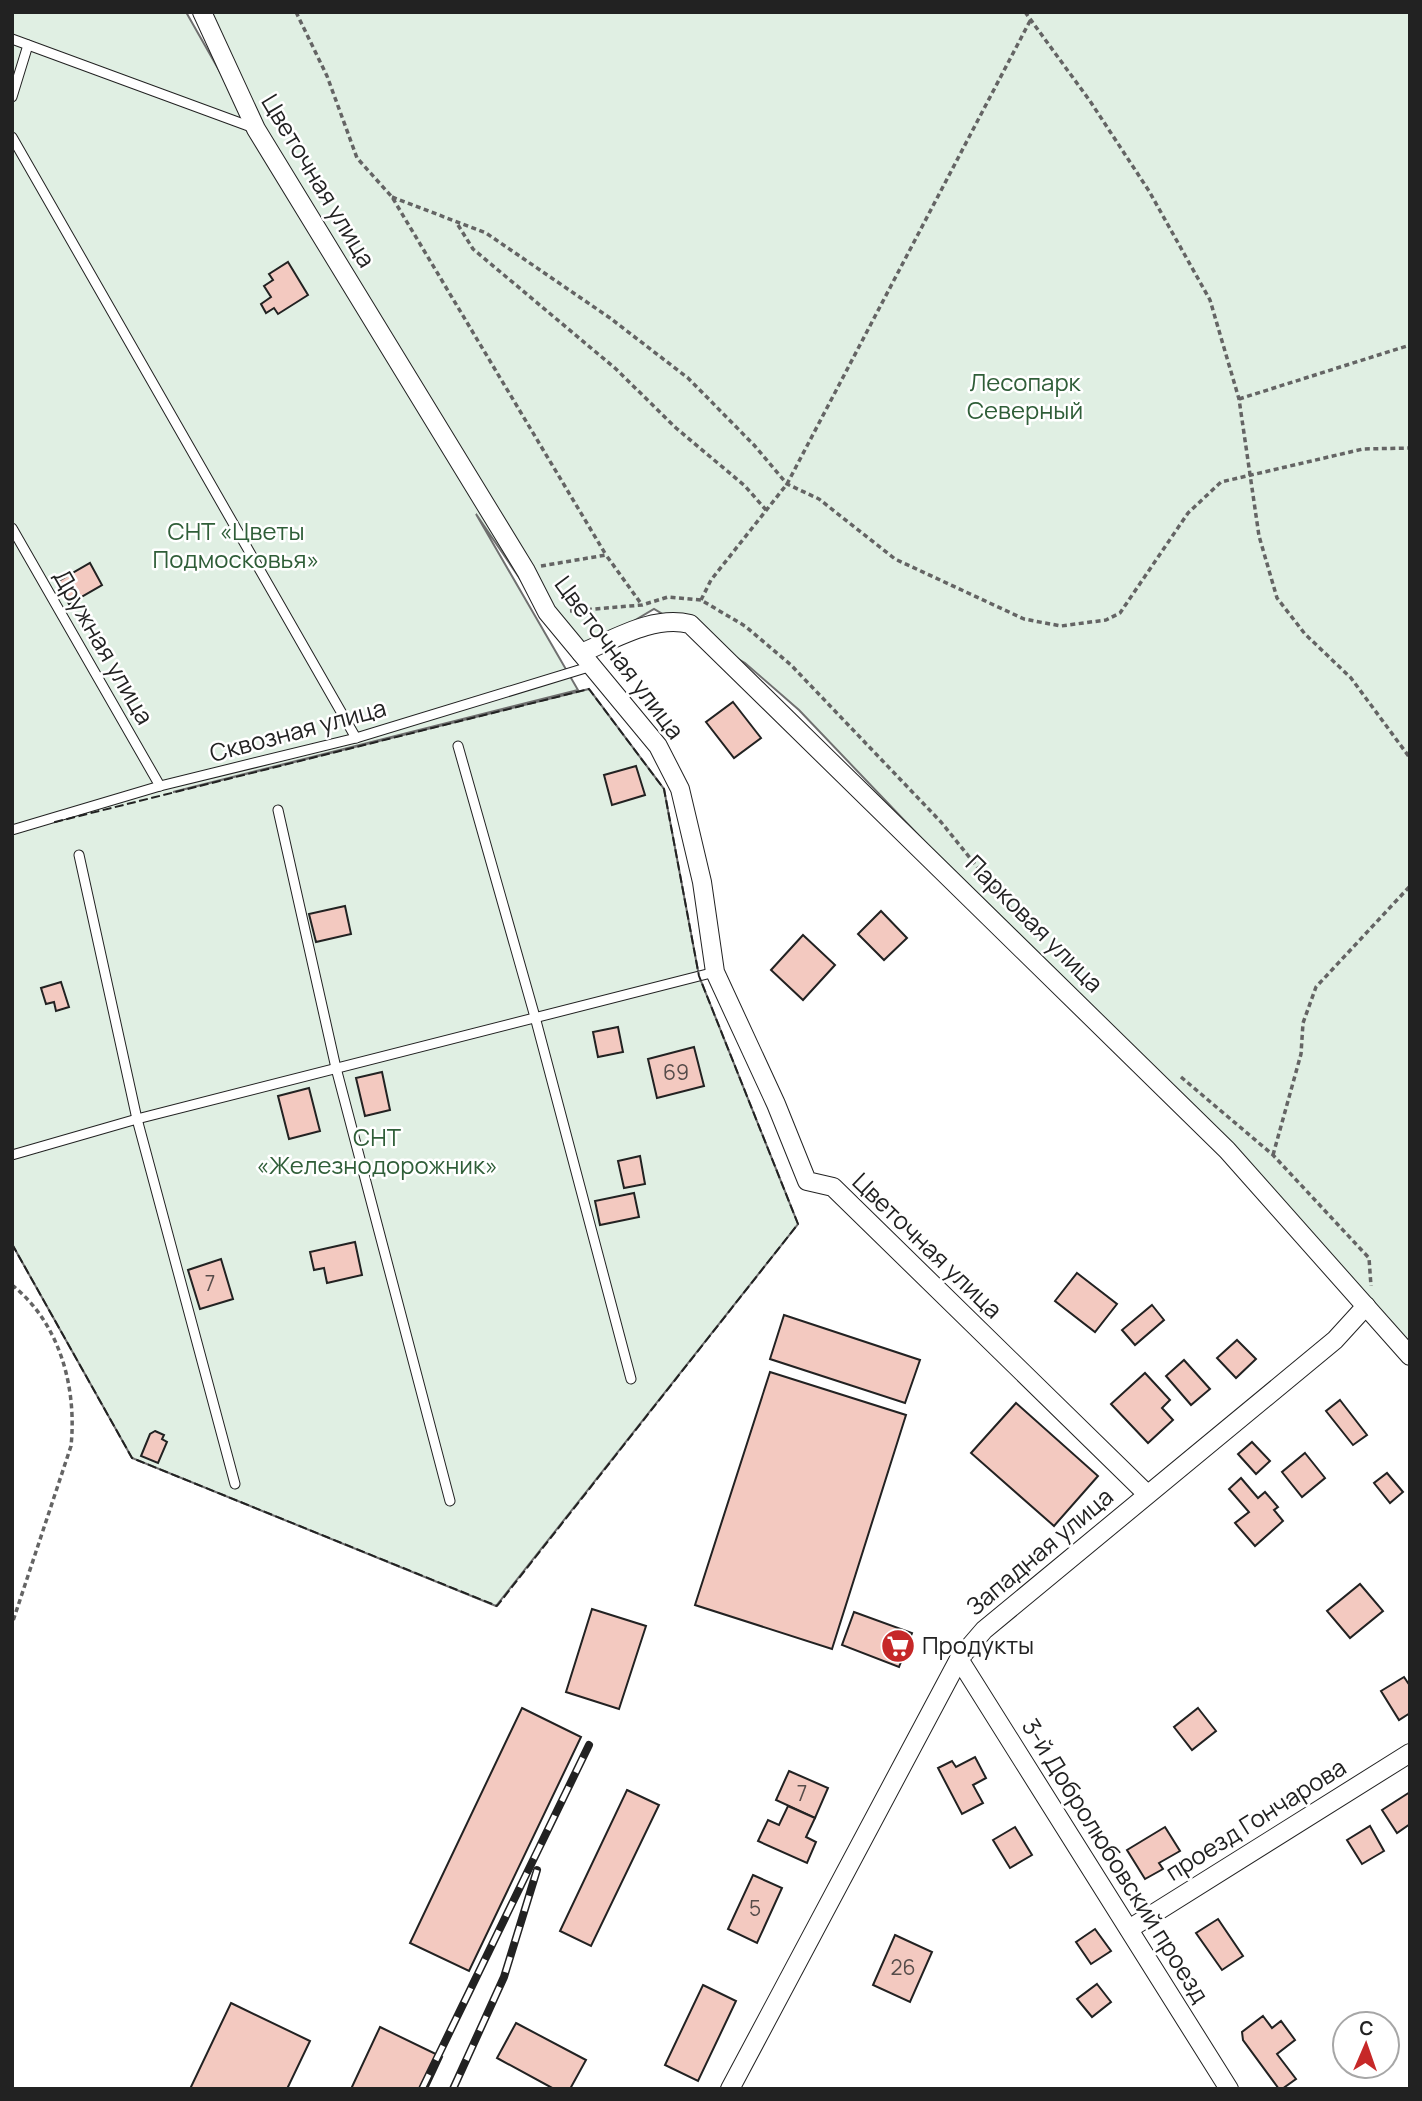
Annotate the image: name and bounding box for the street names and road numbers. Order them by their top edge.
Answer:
street label: Цветочная улица [255,88,384,273]
street label: Дружная улица [46,563,162,730]
street label: Цветочная улица [548,569,692,745]
street label: Сквозная улица [206,690,390,769]
street label: Парковая улица [959,847,1111,999]
street label: Цветочная улица [846,1165,1010,1325]
street label: Западная улица [959,1480,1120,1622]
street label: 3-й Добролюбовский проезд [1015,1712,1218,2009]
street label: проезд Гончарова [1159,1750,1352,1888]

